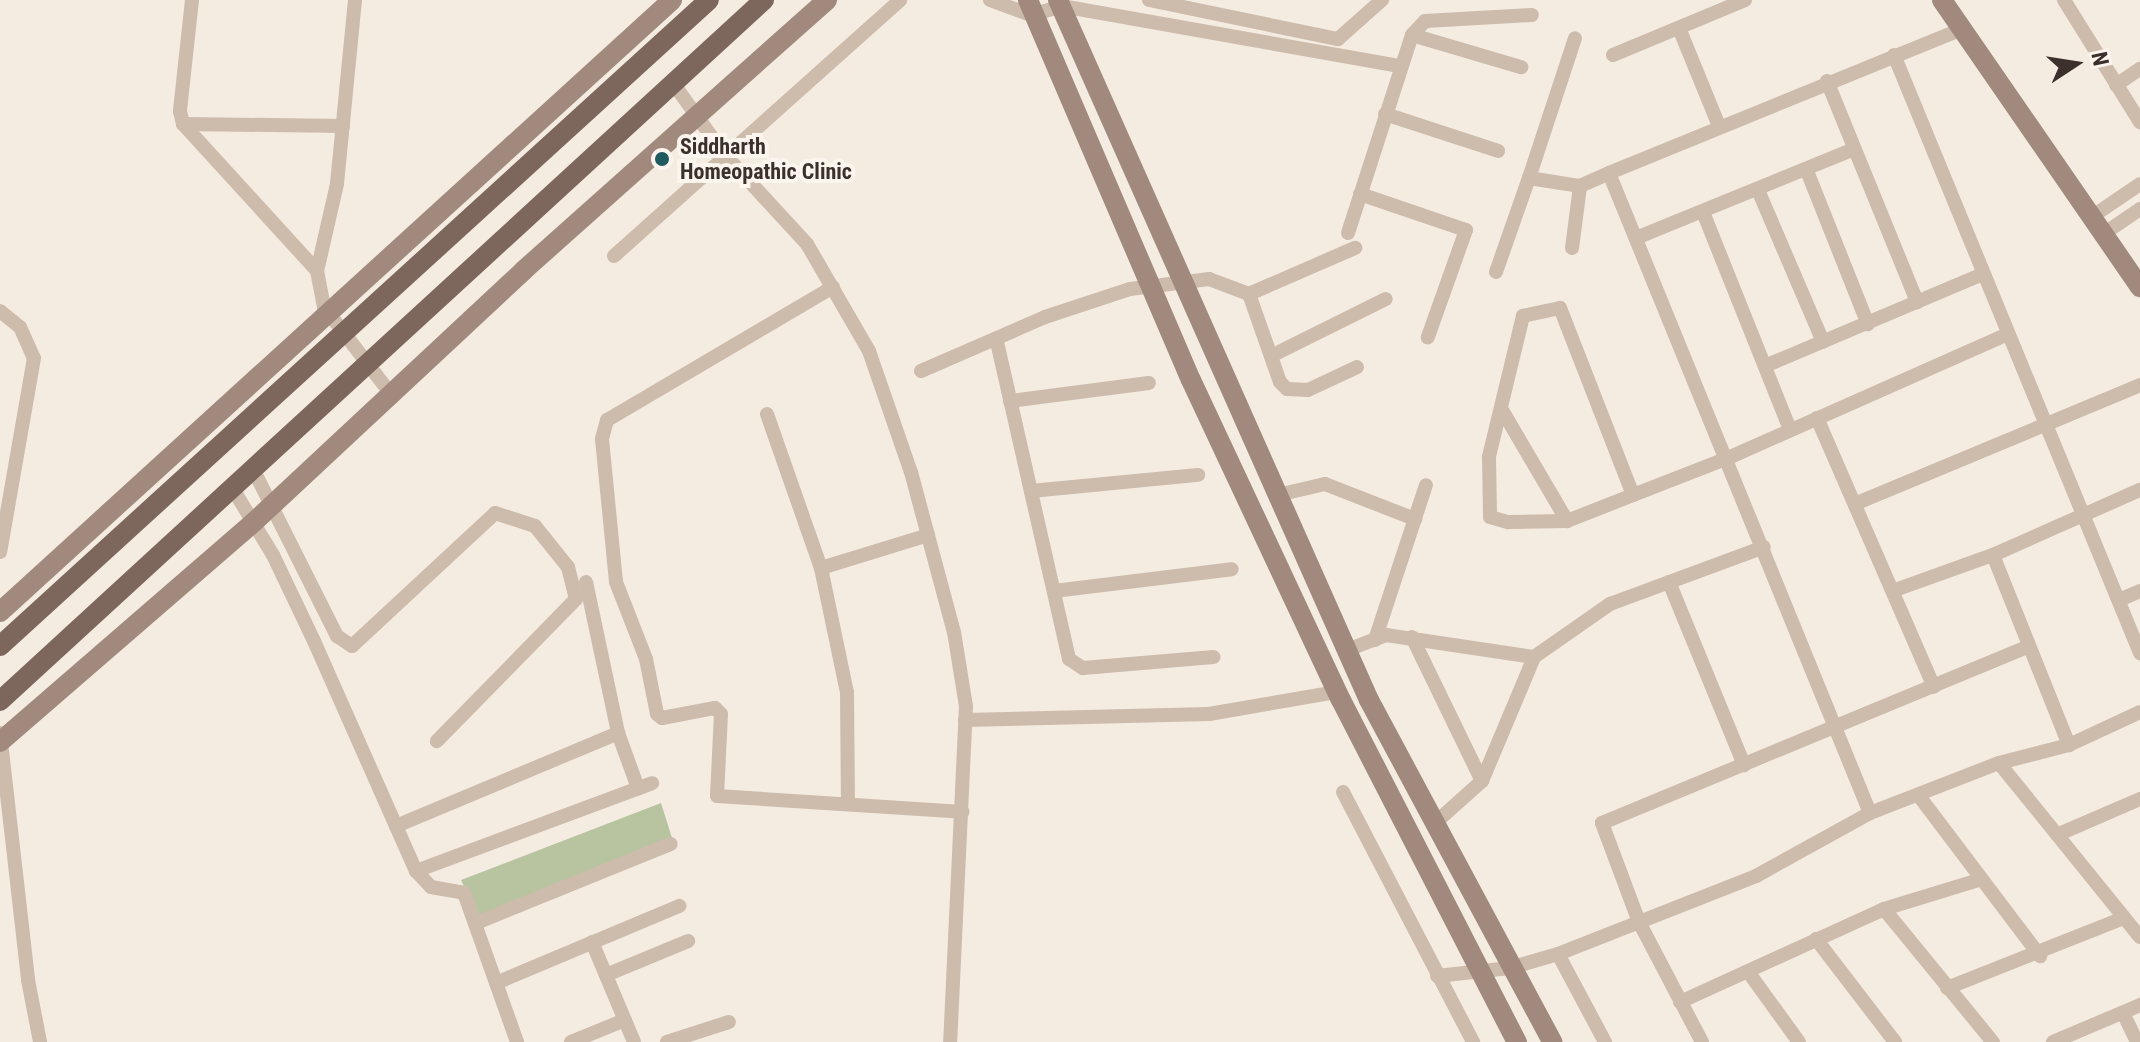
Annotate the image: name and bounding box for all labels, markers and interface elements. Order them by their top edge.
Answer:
north arrow [2036,24,2116,104]
text: N [2086,50,2114,68]
place label: Siddharth Homeopathic Clinic [680,133,852,184]
marker: Siddharth Homeopathic Clinic [651,148,673,170]

